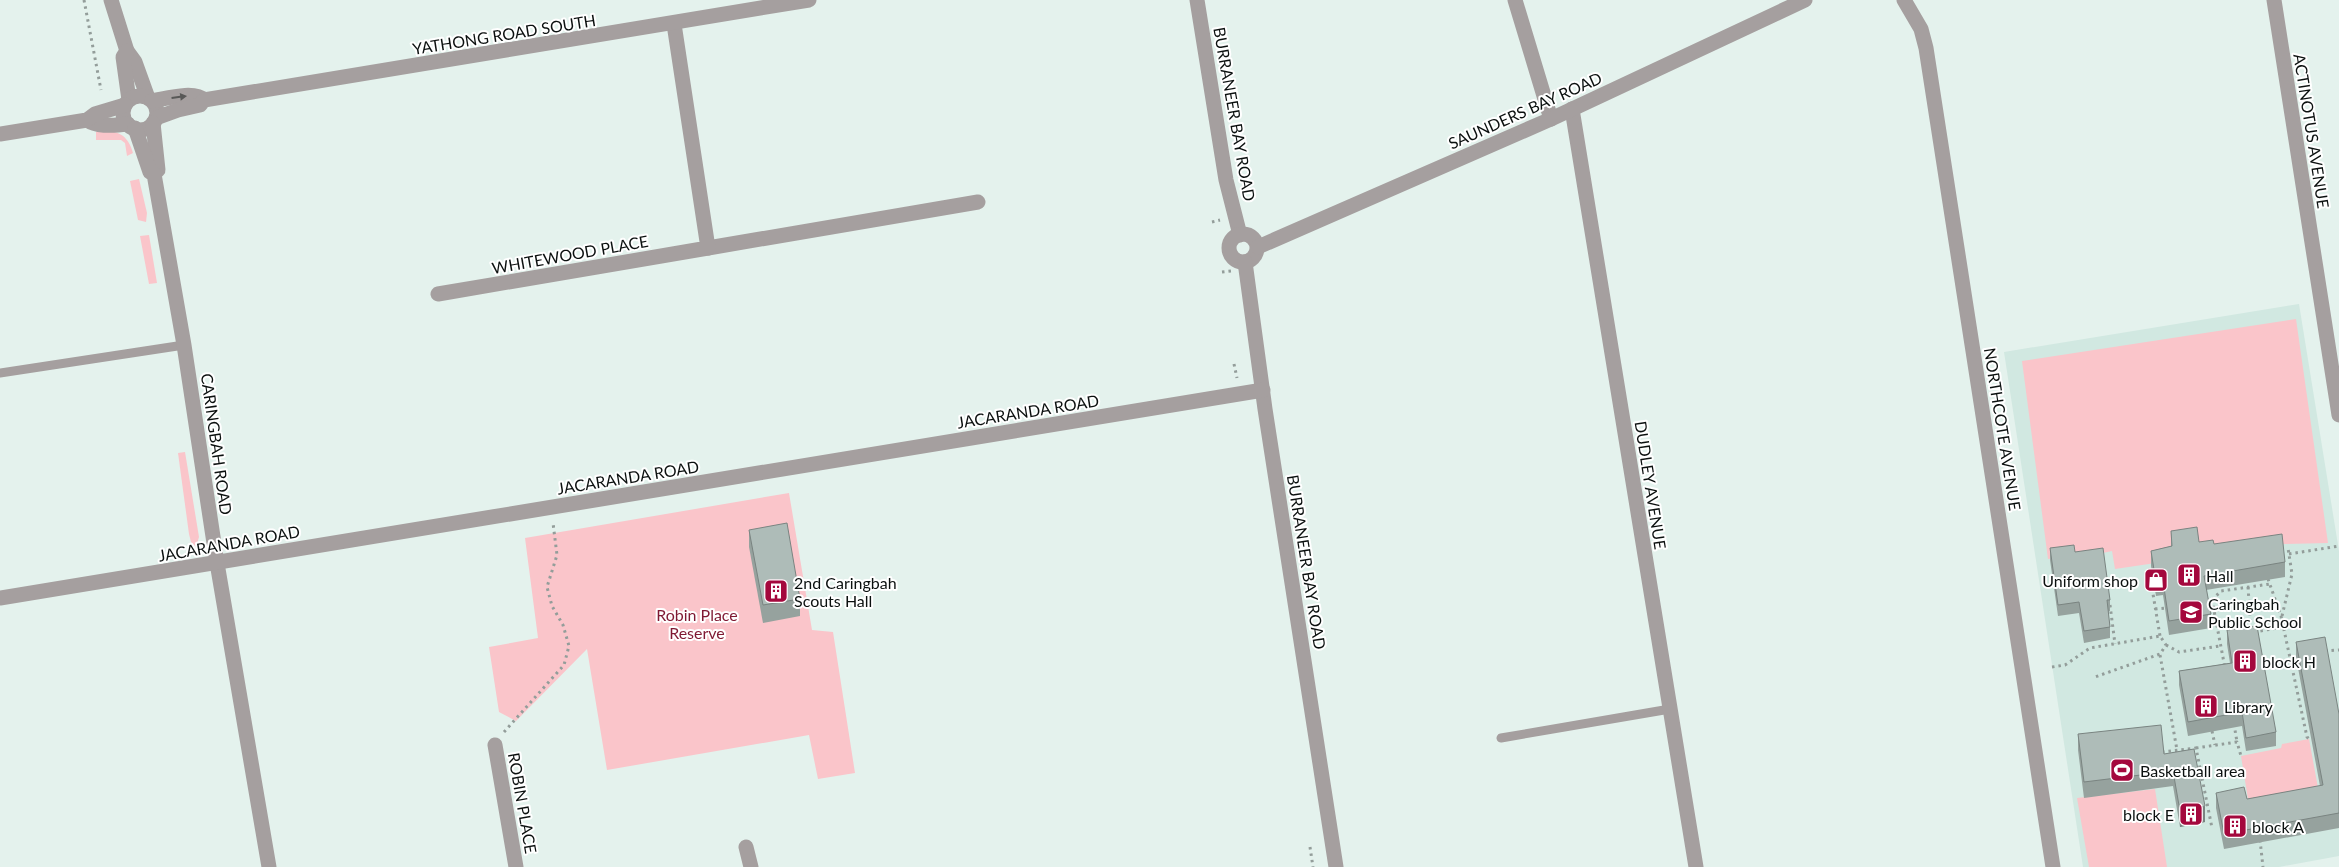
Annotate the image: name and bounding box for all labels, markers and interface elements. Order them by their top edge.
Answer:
street label: YATHONG ROAD SOUTH [411,10,597,58]
street label: BURRANEER BAY ROAD [1210,25,1260,203]
street label: ACTINOTUS AVENUE [2290,52,2334,210]
street label: SAUNDERS BAY ROAD [1445,68,1605,152]
one-way arrow [171,93,187,101]
street label: WHITEWOOD PLACE [490,231,650,277]
street label: NORTHCOTE AVENUE [1981,346,2025,512]
street label: CARINGBAH ROAD [198,372,236,516]
street label: JACARANDA ROAD [956,390,1100,432]
street label: DUDLEY AVENUE [1631,419,1671,551]
street label: JACARANDA ROAD [556,456,700,498]
street label: BURRANEER BAY ROAD [1284,473,1330,651]
street label: JACARANDA ROAD [157,521,301,565]
building icon: Hall [2176,562,2202,588]
place label: Hall [2206,566,2233,585]
shop icon: Uniform shop [2143,567,2169,593]
place label: Uniform shop [2042,571,2138,590]
place label: 2nd Caringbah Scouts Hall [794,573,897,610]
building icon: 2nd Caringbah Scouts Hall [763,578,789,604]
place label: Caringbah Public School [2208,594,2302,631]
school or university icon: Caringbah Public School [2178,599,2204,625]
park label: Robin Place Reserve [656,605,738,642]
building icon: block H [2232,648,2258,674]
place label: block H [2262,652,2316,671]
building icon: Library [2193,693,2219,719]
place label: Library [2224,697,2273,716]
street label: ROBIN PLACE [505,751,541,855]
sports icon: Basketball area [2109,757,2135,783]
place label: Basketball area [2140,761,2245,780]
building icon: block E [2178,801,2204,827]
place label: block E [2123,805,2174,824]
building icon: block A [2222,813,2248,839]
place label: block A [2252,817,2304,836]

